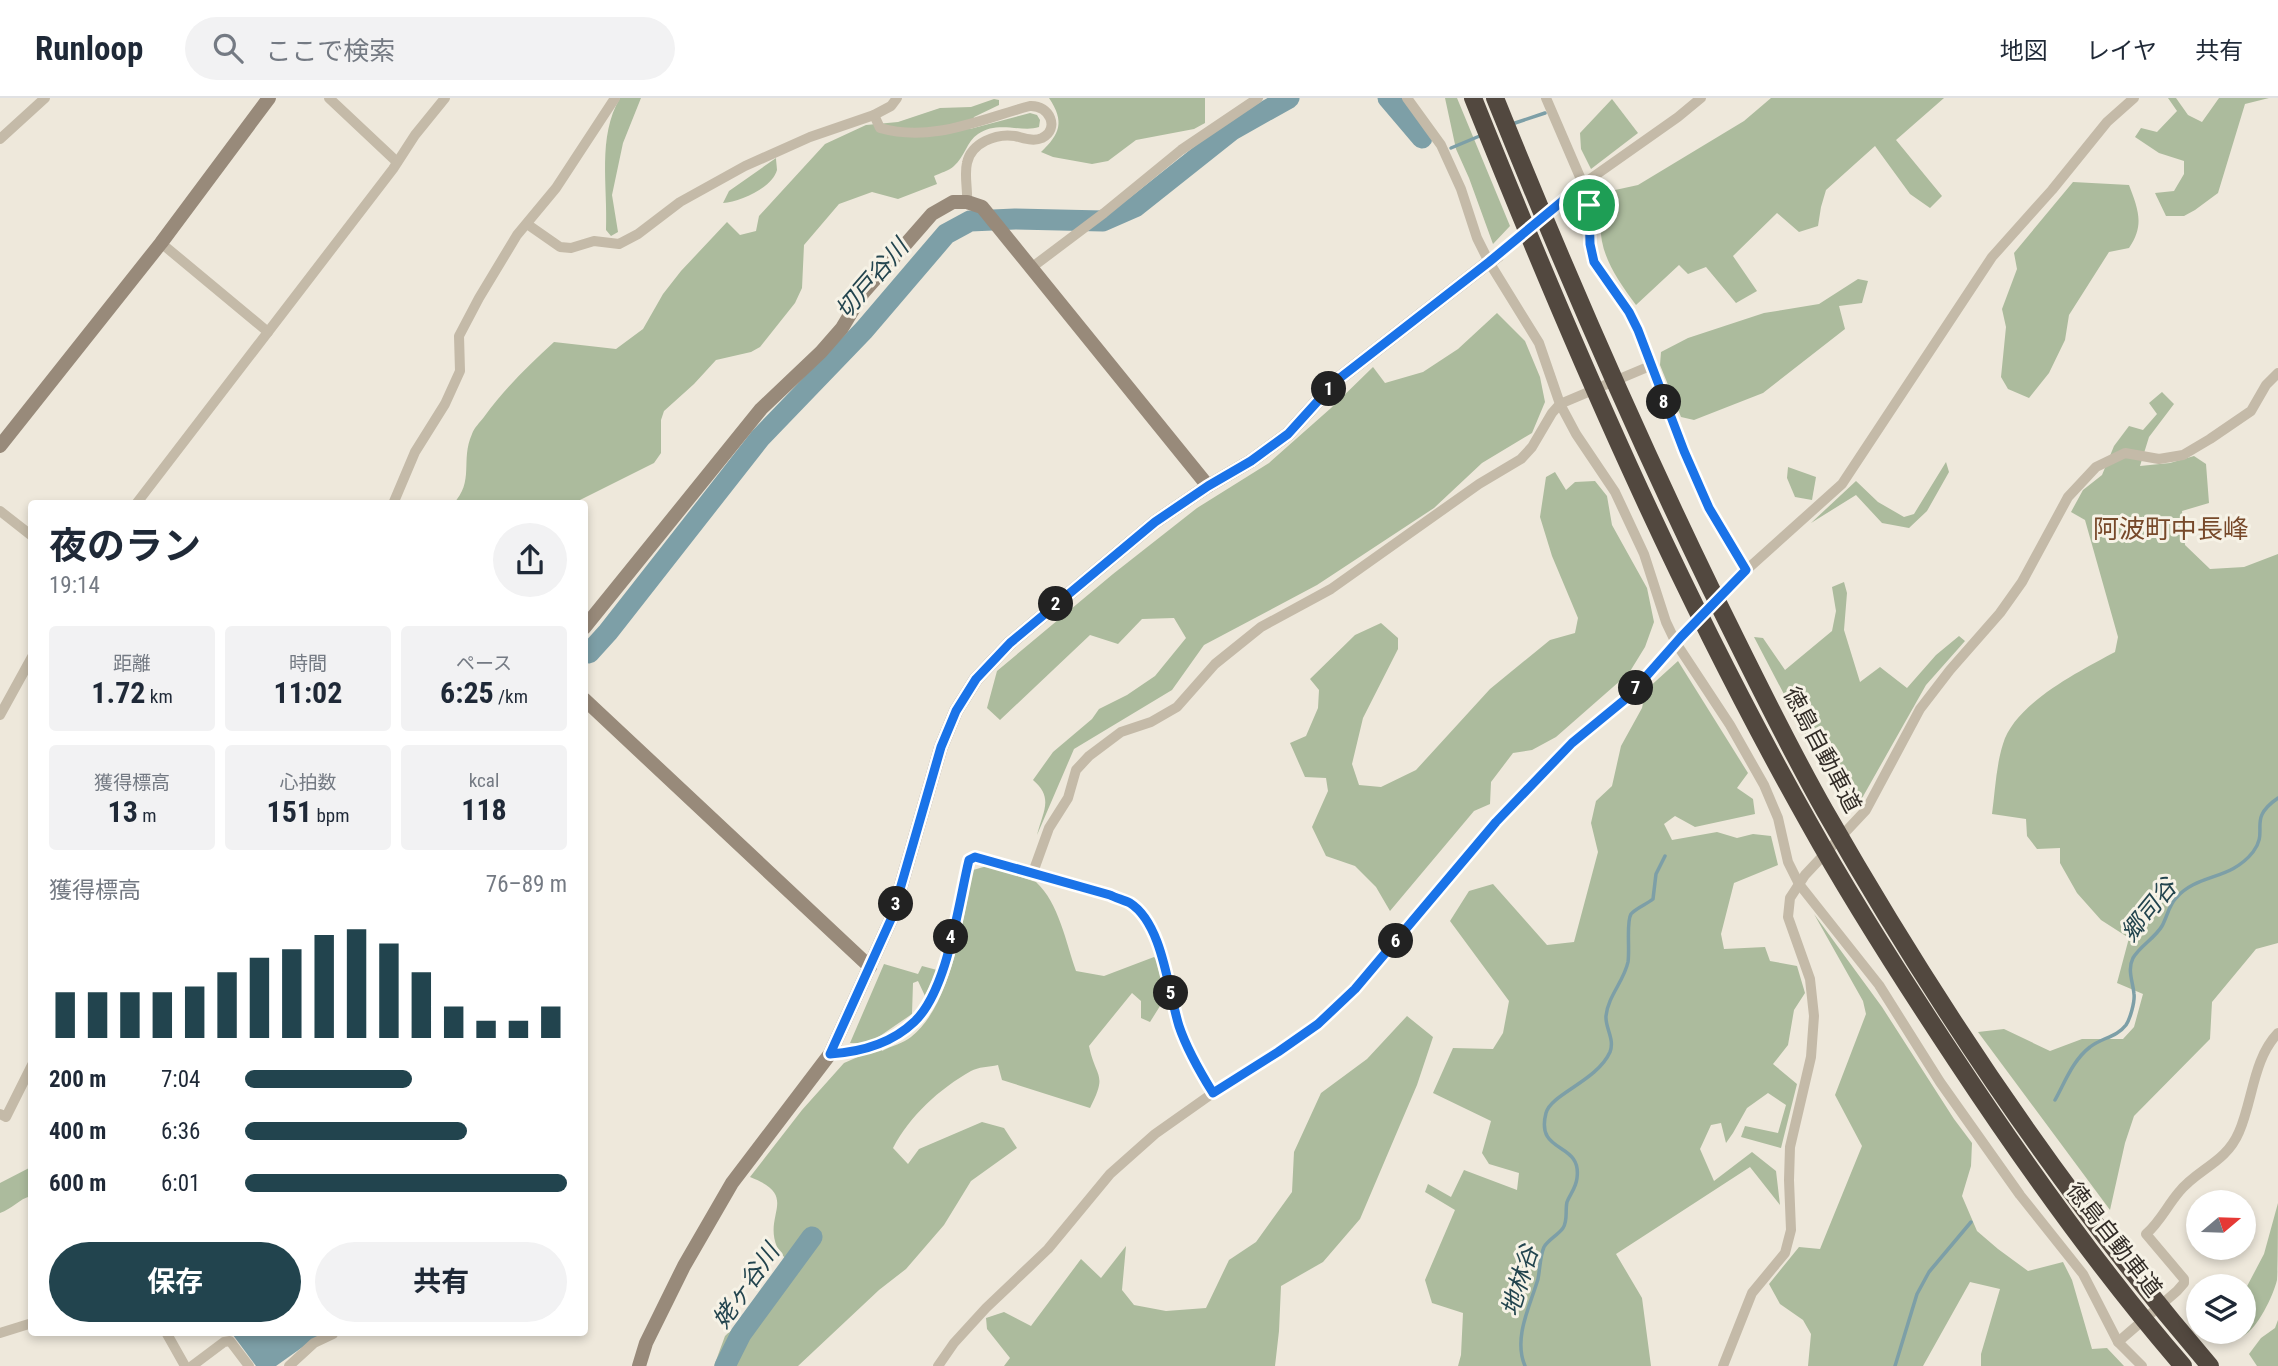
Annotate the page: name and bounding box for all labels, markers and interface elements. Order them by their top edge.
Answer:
search box [185,17,675,80]
text: Runloop [35,29,143,68]
icon: search [209,29,247,67]
text: ここで検索 [265,36,395,66]
text: 地図 [2000,37,2048,65]
text: レイヤ [2086,37,2157,65]
text: 共有 [2195,37,2243,65]
pin [1559,175,1619,235]
icon: arrive [1570,186,1608,224]
water label: 切戸谷川 [830,231,916,324]
pin: 1 [1312,372,1346,406]
text: 1 [1324,377,1333,400]
pin: 8 [1646,384,1682,420]
text: 8 [1659,390,1668,413]
district label: 阿波町中長峰 [2093,514,2249,544]
button: share [493,523,567,597]
text: 夜のラン [49,524,201,568]
text: 19:14 [49,572,100,599]
pin: 2 [1038,587,1074,622]
text: 2 [1051,592,1060,615]
text: 距離 [113,652,151,675]
text: 時間 [289,652,327,675]
text: ペース [456,652,512,675]
pin: 7 [1618,670,1654,706]
text: 1.72 [91,675,145,710]
text: 11:02 [274,675,342,710]
text: 6:25 [440,675,494,710]
text: 7 [1631,676,1640,699]
street label: 徳島自動車道 [1778,683,1866,817]
text: km [145,685,173,708]
text: /km [494,685,528,708]
text: kcal [469,769,499,792]
text: 獲得標高 [94,771,170,794]
text: 心拍数 [279,771,337,794]
text: 118 [461,792,507,827]
text: 13 [108,794,138,829]
text: 151 [267,794,312,829]
text: m [138,804,157,827]
text: bpm [312,804,349,827]
text: 76–89 m [486,871,567,898]
water label: 郷司谷 [2115,872,2184,947]
text: 獲得標高 [49,877,141,904]
pin: 3 [878,886,914,922]
text: 3 [891,892,900,915]
pin: 4 [934,920,968,954]
pin: 6 [1378,924,1414,958]
text: 4 [946,925,955,948]
text: 6 [1391,929,1400,952]
pin: 5 [1154,976,1188,1010]
text: 5 [1166,981,1175,1004]
text: 200 m [49,1066,106,1093]
text: 7:04 [161,1066,200,1093]
text: 400 m [49,1118,106,1145]
text: 6:36 [161,1118,200,1145]
text: 600 m [49,1170,106,1197]
text: 6:01 [161,1170,200,1197]
street label: 徳島自動車道 [2061,1177,2167,1303]
north arrow [2186,1190,2256,1260]
map controls [2186,1190,2256,1344]
water label: 姥ヶ谷川 [707,1236,787,1333]
water label: 地林谷 [1496,1241,1544,1320]
button: 保存 [49,1242,301,1322]
button: 共有 [315,1242,567,1322]
button: layers [2186,1274,2256,1344]

